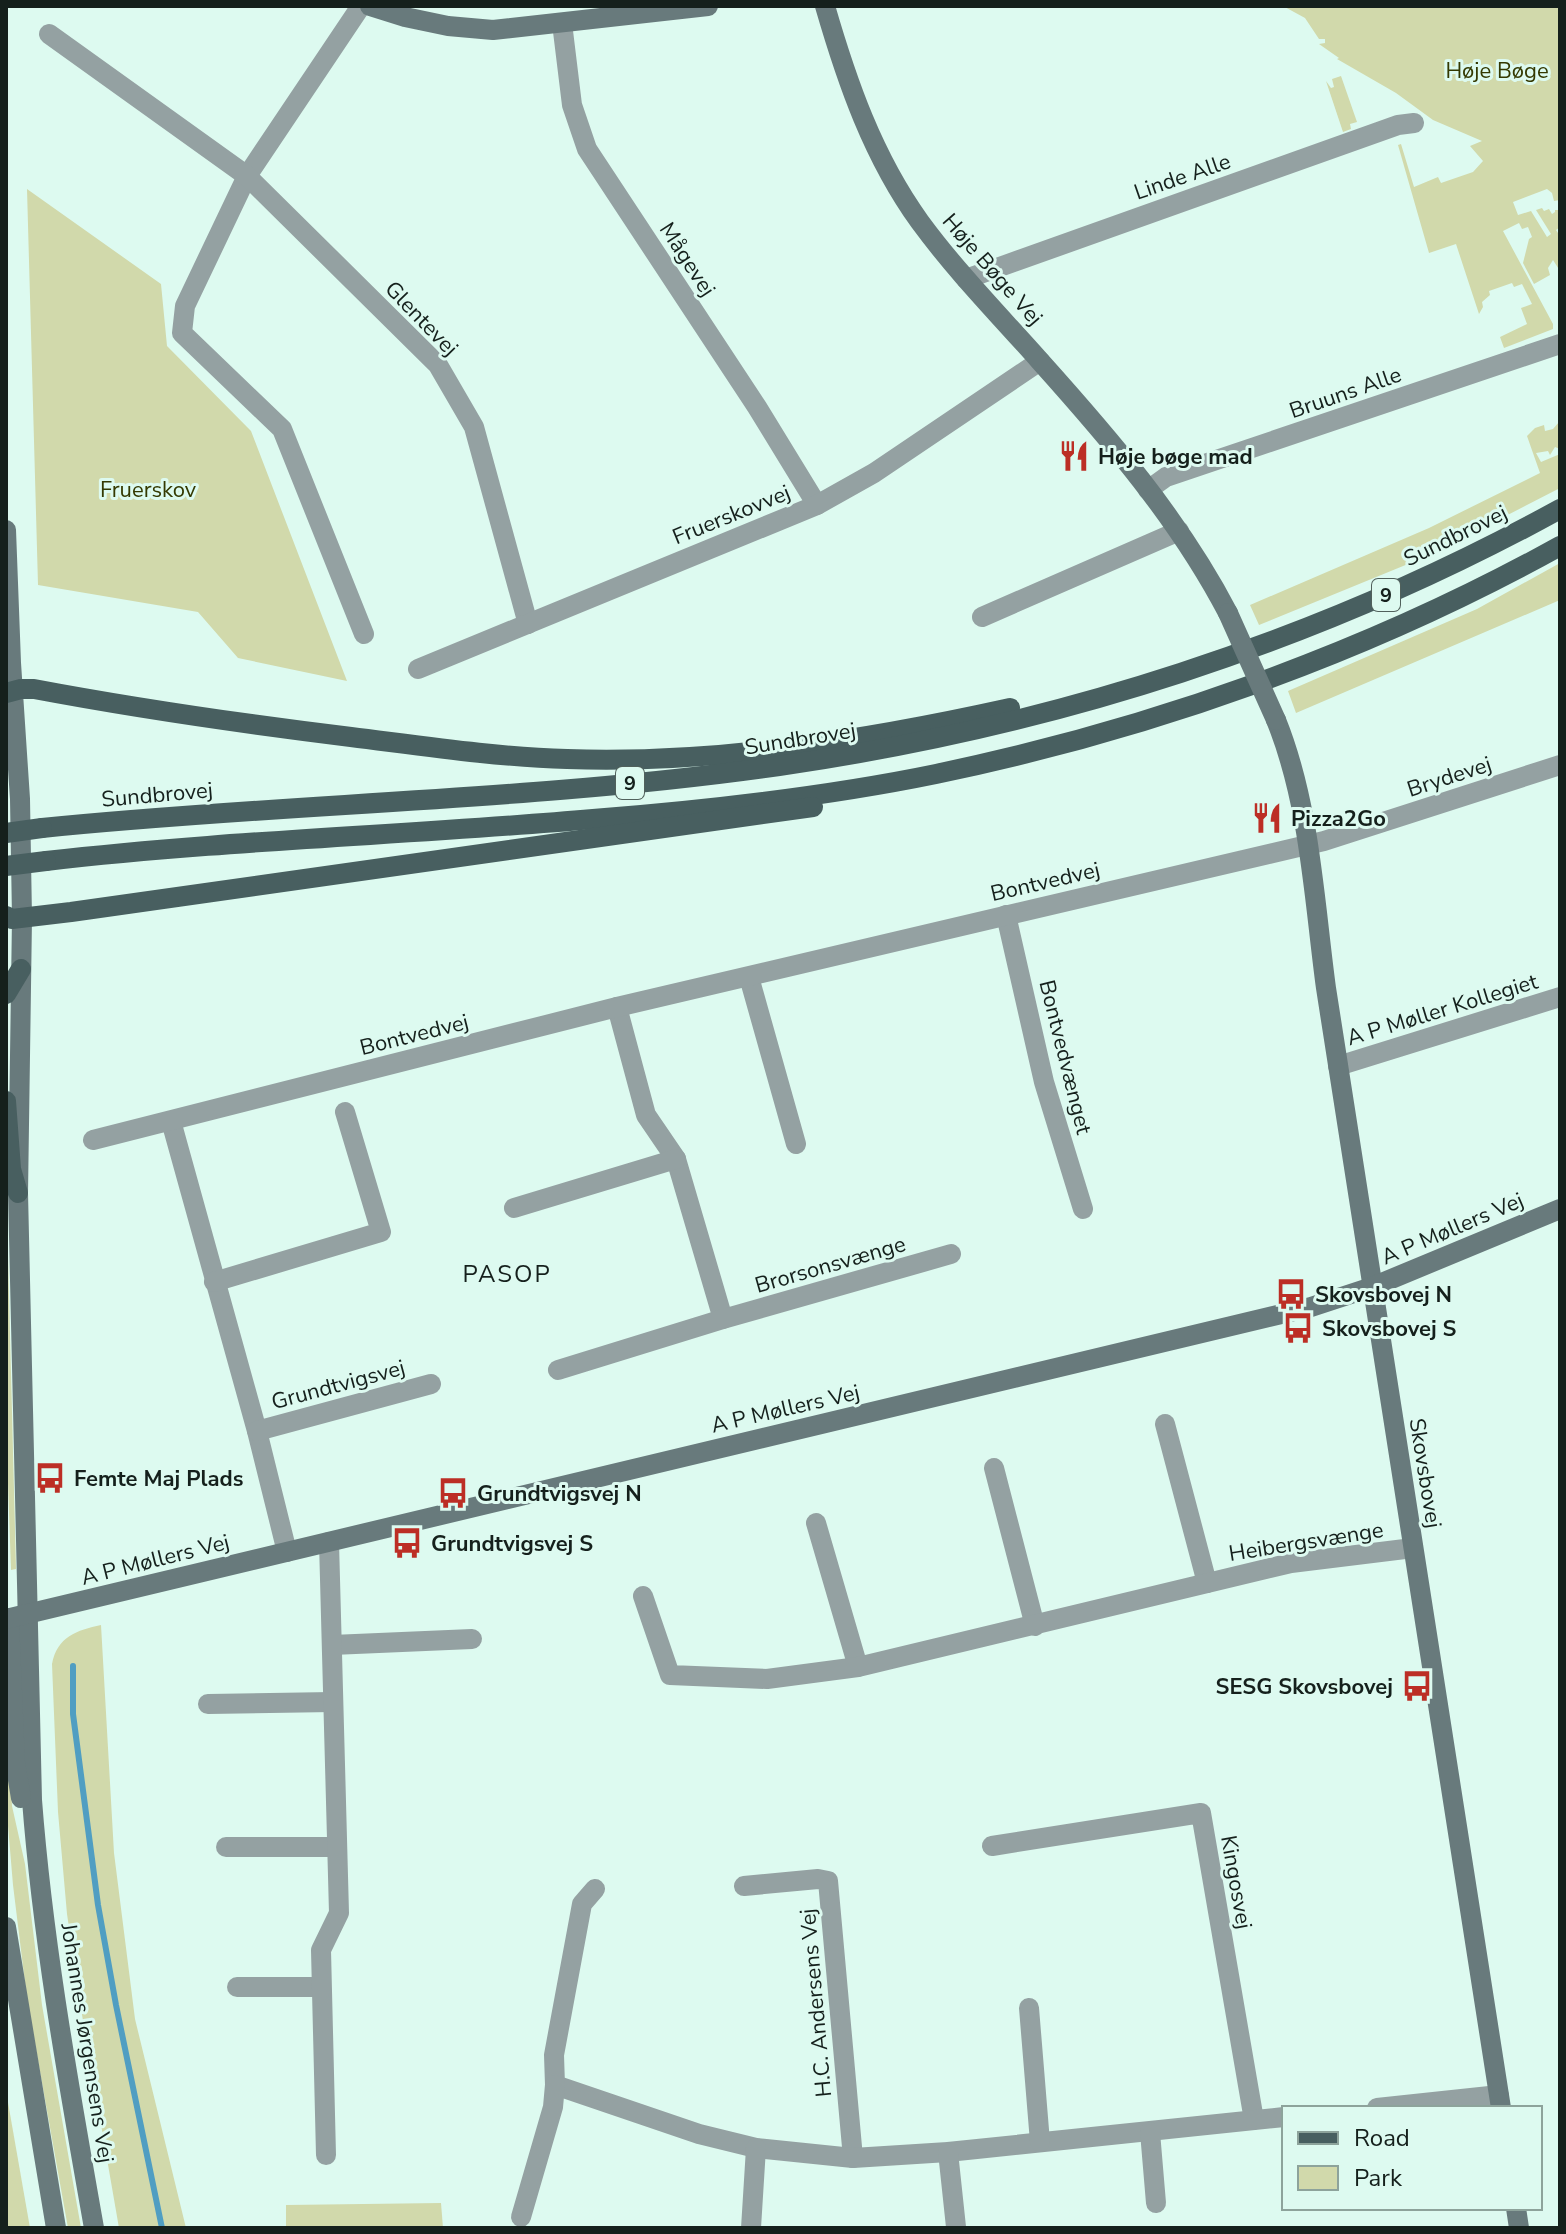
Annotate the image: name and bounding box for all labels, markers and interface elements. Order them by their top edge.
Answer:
park label: Høje Bøge [1445,56,1549,86]
street label: Linde Alle [1130,146,1235,207]
street label: Høje Bøge Vej [935,207,1049,332]
street label: Mågevej [652,217,722,303]
street label: Glentevej [378,275,465,363]
street label: Bruuns Alle [1285,360,1405,426]
restaurant icon: Høje bøge mad [1057,439,1091,473]
place label: Høje bøge mad [1098,442,1253,472]
park label: Fruerskov [100,475,197,505]
street label: Fruerskovvej [668,478,795,552]
street label: Sundbrovej [1399,498,1512,574]
road number: 9 [1372,579,1400,611]
street label: Sundbrovej [743,715,858,763]
street label: Brydevej [1403,749,1495,805]
road number: 9 [616,767,644,799]
street label: Sundbrovej [100,775,214,815]
restaurant icon: Pizza2Go [1250,801,1284,835]
place label: Pizza2Go [1291,804,1386,834]
street label: Bontvedvej [988,855,1103,909]
street label: A P Møller Kollegiet [1343,967,1542,1053]
street label: Bontvedvænget [1031,977,1099,1138]
street label: Bontvedvej [357,1007,472,1063]
street label: A P Møllers Vej [1377,1185,1528,1272]
street label: Brorsonsvænge [751,1229,909,1301]
district label: PASOP [462,1258,552,1290]
bus stop icon: Skovsbovej N [1274,1277,1308,1311]
place label: Skovsbovej N [1315,1280,1452,1310]
bus stop icon: Skovsbovej S [1281,1311,1315,1345]
place label: Skovsbovej S [1322,1314,1457,1344]
street label: Grundtvigsvej [268,1353,408,1417]
street label: A P Møllers Vej [708,1377,863,1441]
street label: Skovsbovej [1402,1416,1449,1530]
bus stop icon: Femte Maj Plads [33,1461,67,1495]
place label: Femte Maj Plads [74,1464,244,1494]
bus stop icon: Grundtvigsvej N [436,1476,470,1510]
place label: Grundtvigsvej N [477,1479,642,1509]
street label: Heibergsvænge [1227,1515,1386,1569]
bus stop icon: Grundtvigsvej S [390,1526,424,1560]
street label: A P Møllers Vej [78,1527,232,1593]
place label: Grundtvigsvej S [431,1529,593,1559]
bus stop icon: SESG Skovsbovej [1400,1669,1434,1703]
place label: SESG Skovsbovej [1216,1672,1393,1702]
street label: Kingosvej [1213,1833,1259,1932]
street label: H.C. Andersens Vej [793,1907,839,2098]
street label: Johannes Jørgensens Vej [53,1920,121,2165]
legend [1282,2106,1542,2210]
text: Road [1354,2122,1410,2154]
text: Park [1354,2162,1403,2194]

